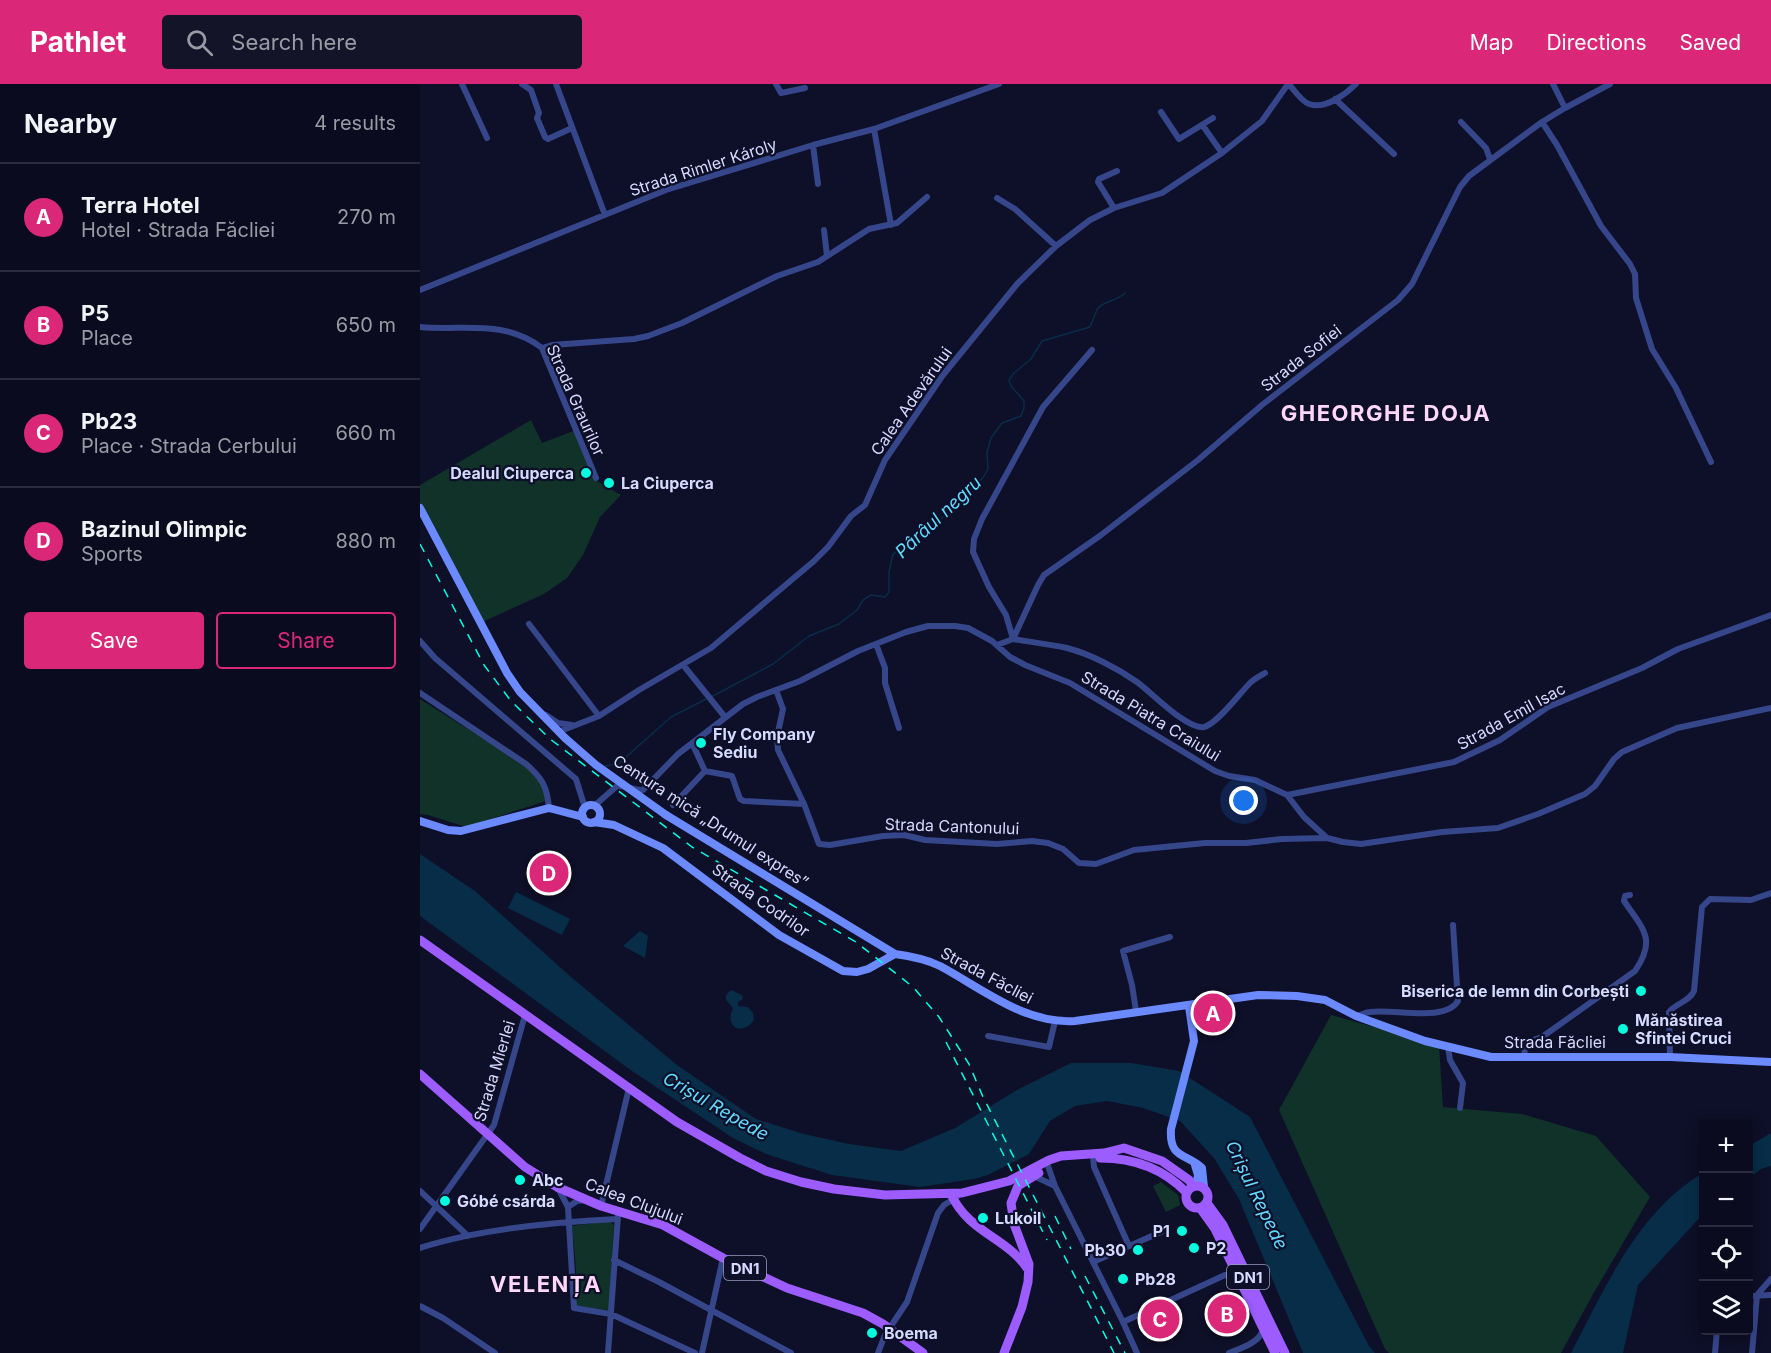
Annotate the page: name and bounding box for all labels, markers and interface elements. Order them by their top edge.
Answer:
search box [162,15,582,69]
text: Pathlet [30,25,126,59]
icon: search [183,26,216,59]
text: Search here [231,29,357,55]
text: Map [1470,30,1513,55]
text: Directions [1546,30,1647,55]
text: Saved [1680,30,1741,55]
text: Nearby [24,108,117,139]
text: 4 results [314,111,396,135]
street label: Strada Rimler Károly [627,134,779,200]
text: Terra Hotel [81,192,200,218]
text: A [36,205,51,229]
text: 270 m [337,205,396,229]
text: Hotel · Strada Făcliei [81,218,275,242]
text: P5 [81,300,109,326]
text: B [37,313,50,337]
text: 650 m [336,313,396,337]
street label: Strada Sofiei [1257,320,1345,396]
text: Place [81,326,133,350]
street label: Strada Graurilor [542,341,610,459]
street label: Calea Adevărului [866,343,956,459]
district label: GHEORGHE DOJA [1281,400,1491,426]
text: Pb23 [81,408,137,434]
text: C [36,421,51,445]
text: 660 m [335,421,396,445]
text: Place · Strada Cerbului [81,434,297,458]
place label: Dealul Ciuperca [450,463,574,483]
marker: Dealul Ciuperca [579,466,593,480]
water label: Pârâul negru [891,472,986,562]
place label: La Ciuperca [621,473,714,493]
marker: La Ciuperca [602,476,616,490]
text: Bazinul Olimpic [81,516,247,542]
text: D [36,529,51,553]
text: 880 m [335,529,396,553]
text: Sports [81,542,143,566]
button: Save [24,612,204,669]
button: Share [216,612,396,669]
street label: Strada Piatra Craiului [1078,667,1224,765]
street label: Strada Emil Isac [1453,678,1569,754]
place label: Fly Company Sediu [713,724,816,762]
marker: Fly Company Sediu [694,736,708,750]
street label: Centura mică „Drumul expres” [610,750,812,892]
your location [1229,786,1258,815]
street label: Strada Cantonului [884,814,1020,838]
pin: D [530,850,568,896]
street label: Strada Codrilor [708,859,814,941]
street label: Strada Făcliei [937,942,1037,1008]
place label: Biserica de lemn din Corbești [1401,981,1629,1001]
marker: Biserica de lemn din Corbești [1634,984,1648,998]
pin: A [1194,990,1232,1036]
place label: Mănăstirea Sfintei Cruci [1635,1010,1732,1048]
street label: Strada Mierlei [469,1018,519,1124]
marker: Mănăstirea Sfintei Cruci [1616,1022,1630,1036]
street label: Strada Făcliei [1504,1032,1606,1052]
water label: Crișul Repede [659,1067,773,1146]
map controls [1699,1119,1753,1335]
button: + [1699,1119,1753,1173]
water label: Crișul Repede [1221,1137,1292,1253]
place label: Abc [532,1170,563,1190]
marker: Abc [513,1173,527,1187]
street label: Calea Clujului [582,1173,686,1229]
button: − [1699,1173,1753,1227]
place label: Góbé csárda [457,1191,555,1211]
marker: Góbé csárda [438,1194,452,1208]
place label: Lukoil [995,1208,1041,1228]
marker: Lukoil [976,1211,990,1225]
place label: P1 [1153,1221,1170,1241]
marker: P1 [1175,1224,1189,1238]
button: locate [1699,1227,1753,1281]
place label: P2 [1206,1238,1226,1258]
place label: Pb30 [1084,1240,1126,1260]
marker: P2 [1187,1241,1201,1255]
marker: Pb30 [1131,1243,1145,1257]
road number: DN1 [724,1256,766,1280]
road number: DN1 [1227,1265,1269,1289]
place label: Pb28 [1135,1269,1176,1289]
district label: VELENȚA [490,1271,602,1297]
marker: Pb28 [1116,1272,1130,1286]
button: layers [1699,1281,1753,1335]
pin: B [1208,1292,1246,1336]
pin: C [1140,1296,1180,1342]
place label: Boema [884,1323,938,1343]
marker: Boema [865,1326,879,1340]

